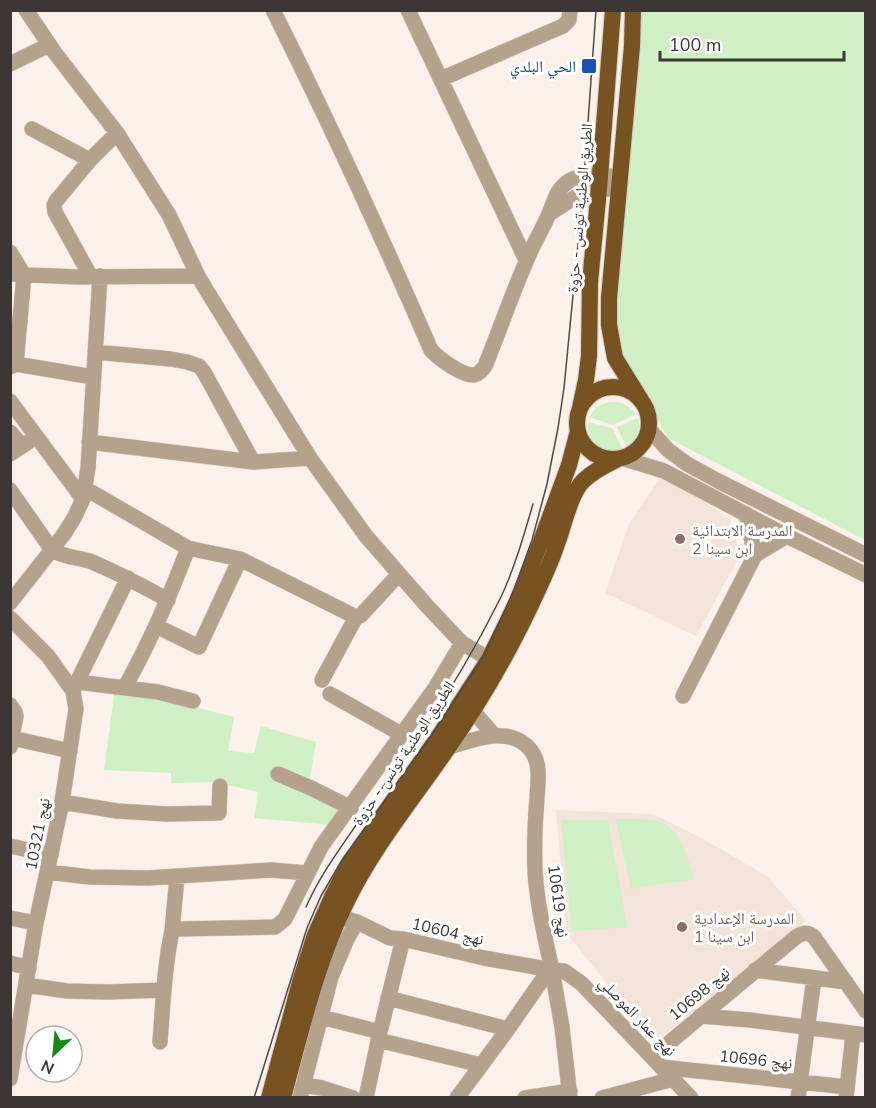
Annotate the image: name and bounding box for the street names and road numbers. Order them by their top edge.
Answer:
street label: الطريق الوطنية تونس - حزوة [562,122,598,294]
street label: الطريق الوطنية تونس - حزوة [347,677,460,830]
street label: نهج 10321 [20,796,56,872]
street label: نهج 10619 [542,863,574,939]
street label: نهج 10604 [410,913,486,951]
street label: نهج 10698 [665,962,735,1026]
street label: نهج عمار الموصلي [593,972,681,1062]
street label: نهج 10696 [718,1045,793,1075]

